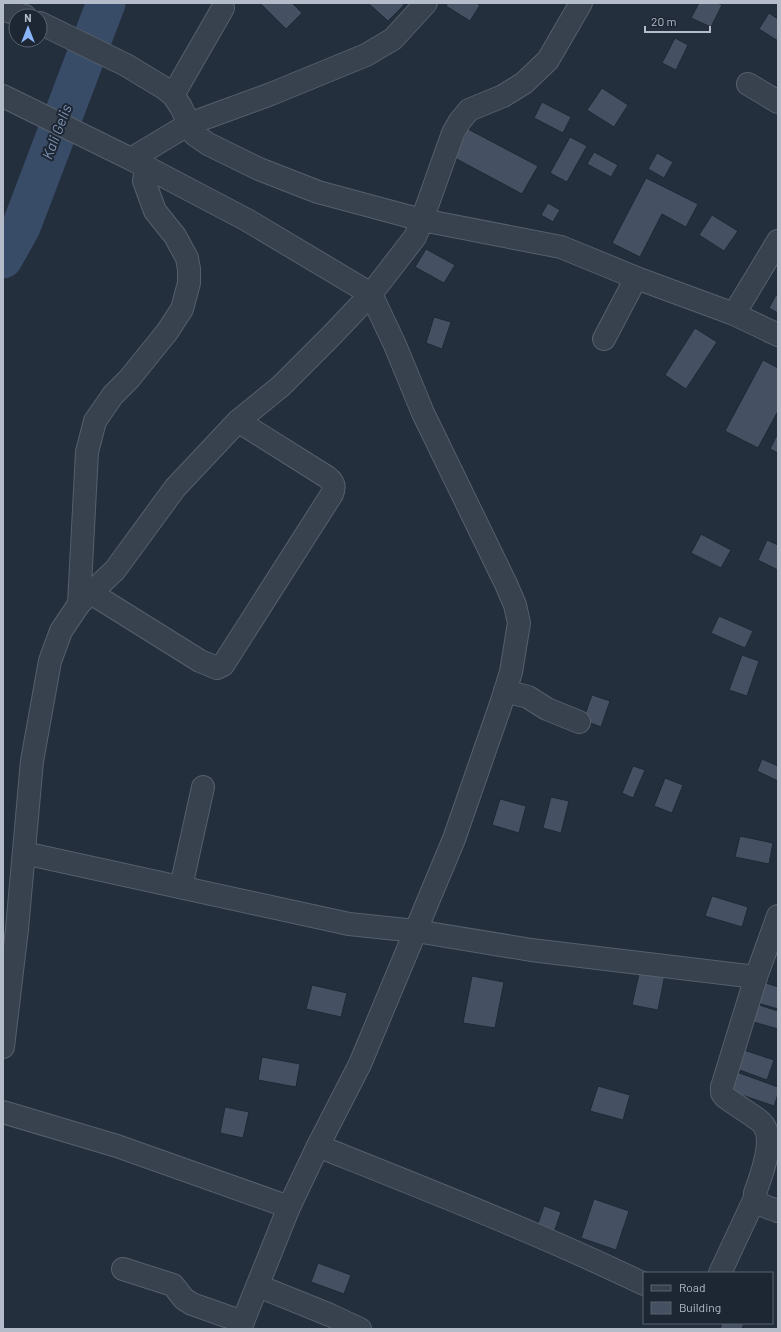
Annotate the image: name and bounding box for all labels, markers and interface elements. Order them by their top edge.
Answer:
north arrow [8,8,48,48]
scale bar [645,8,710,34]
text: N [24,11,32,24]
text: 20 m [651,14,677,28]
water label: Kali Gelis [37,102,75,162]
legend [643,1272,773,1324]
text: Road [679,1280,706,1294]
text: Building [679,1300,721,1314]

